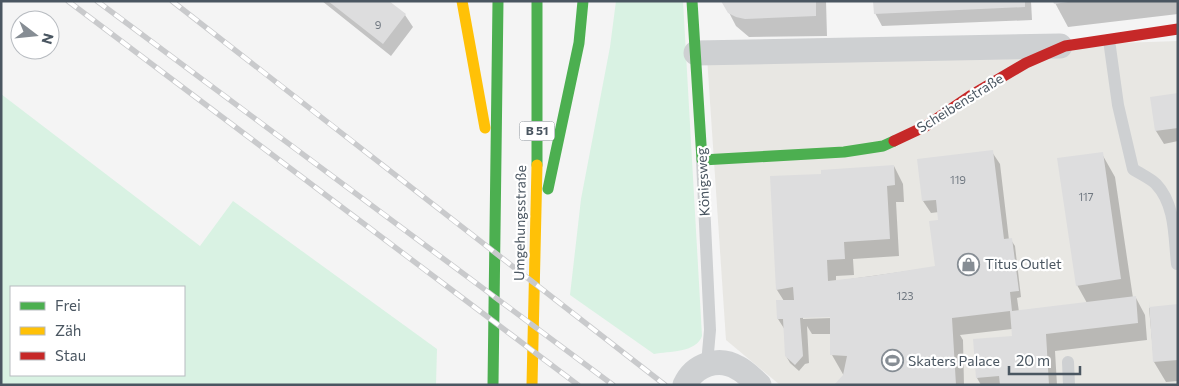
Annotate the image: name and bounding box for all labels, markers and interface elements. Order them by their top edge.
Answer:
north arrow [10,10,60,60]
house number: 9 [375,18,382,31]
text: N [38,31,58,46]
street label: Scheibenstraße [913,69,1006,136]
road number: B 51 [520,122,554,140]
street label: Königsweg [692,147,713,217]
street label: Umgehungsstraße [510,165,529,281]
house number: 119 [950,173,966,186]
house number: 117 [1078,190,1094,203]
shop icon: Titus Outlet [957,252,981,276]
place label: Titus Outlet [985,255,1062,272]
legend [10,286,185,376]
house number: 123 [896,289,914,302]
text: Frei [55,296,81,314]
text: Zäh [55,321,81,339]
scale bar [1009,344,1080,376]
text: Stau [55,346,86,364]
sports icon: Skaters Palace [880,349,904,373]
text: 20 m [1016,351,1050,369]
place label: Skaters Palace [908,352,1000,369]

